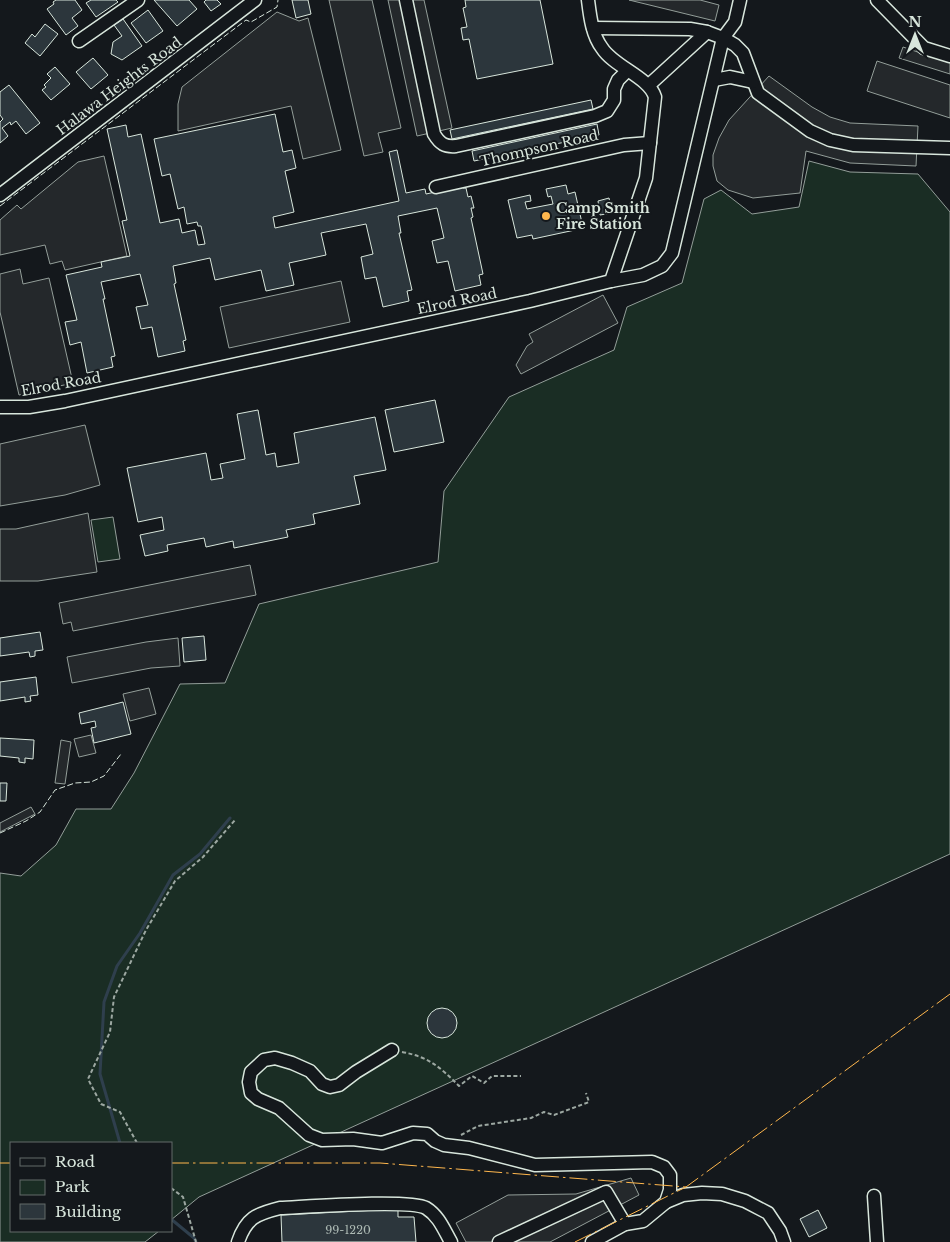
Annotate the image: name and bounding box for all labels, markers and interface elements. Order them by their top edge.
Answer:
north arrow [890,10,940,60]
text: N [908,13,922,31]
street label: Halawa Heights Road [53,33,186,139]
street label: Thompson Road [478,126,600,170]
place label: Camp Smith Fire Station [556,199,650,233]
marker: Camp Smith Fire Station [540,210,552,222]
street label: Elrod Road [415,284,499,318]
street label: Elrod Road [19,368,103,400]
legend [10,1142,172,1232]
text: Road [55,1152,95,1171]
text: Park [55,1177,91,1196]
text: Building [55,1202,122,1221]
house number: 99-1220 [325,1223,371,1237]

